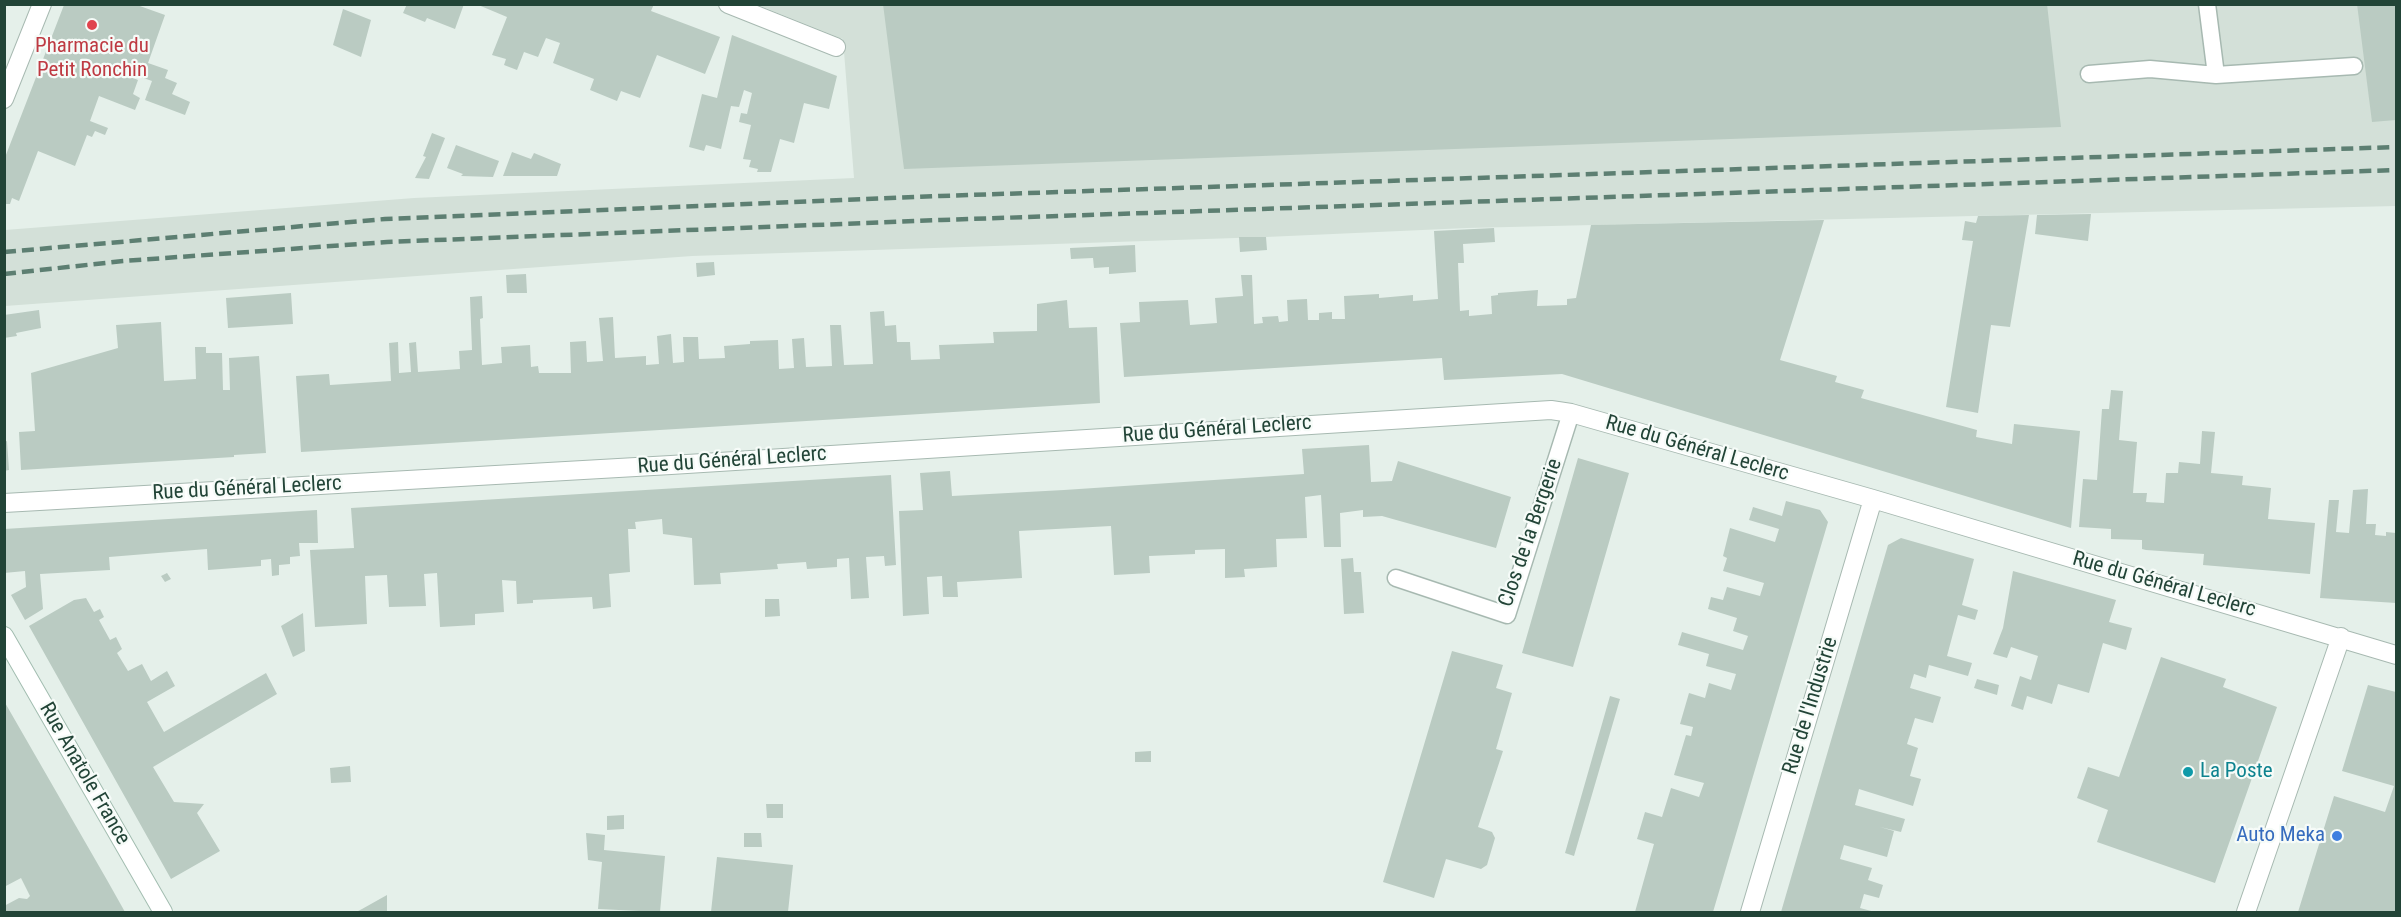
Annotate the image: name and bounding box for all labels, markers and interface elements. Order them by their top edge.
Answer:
marker: Pharmacie du Petit Ronchin [85,18,99,32]
place label: Pharmacie du Petit Ronchin [35,34,149,84]
street label: Rue du Général Leclerc [1122,411,1312,449]
street label: Rue du Général Leclerc [1602,411,1792,487]
street label: Rue du Général Leclerc [637,442,827,480]
street label: Clos de la Bergerie [1494,456,1568,610]
street label: Rue du Général Leclerc [152,471,342,507]
street label: Rue du Général Leclerc [2069,547,2259,623]
street label: Rue de l'Industrie [1778,634,1844,778]
street label: Rue Anatole France [33,698,135,850]
place label: La Poste [2200,759,2273,785]
marker: La Poste [2181,765,2195,779]
place label: Auto Meka [2236,823,2325,849]
marker: Auto Meka [2330,829,2344,843]

